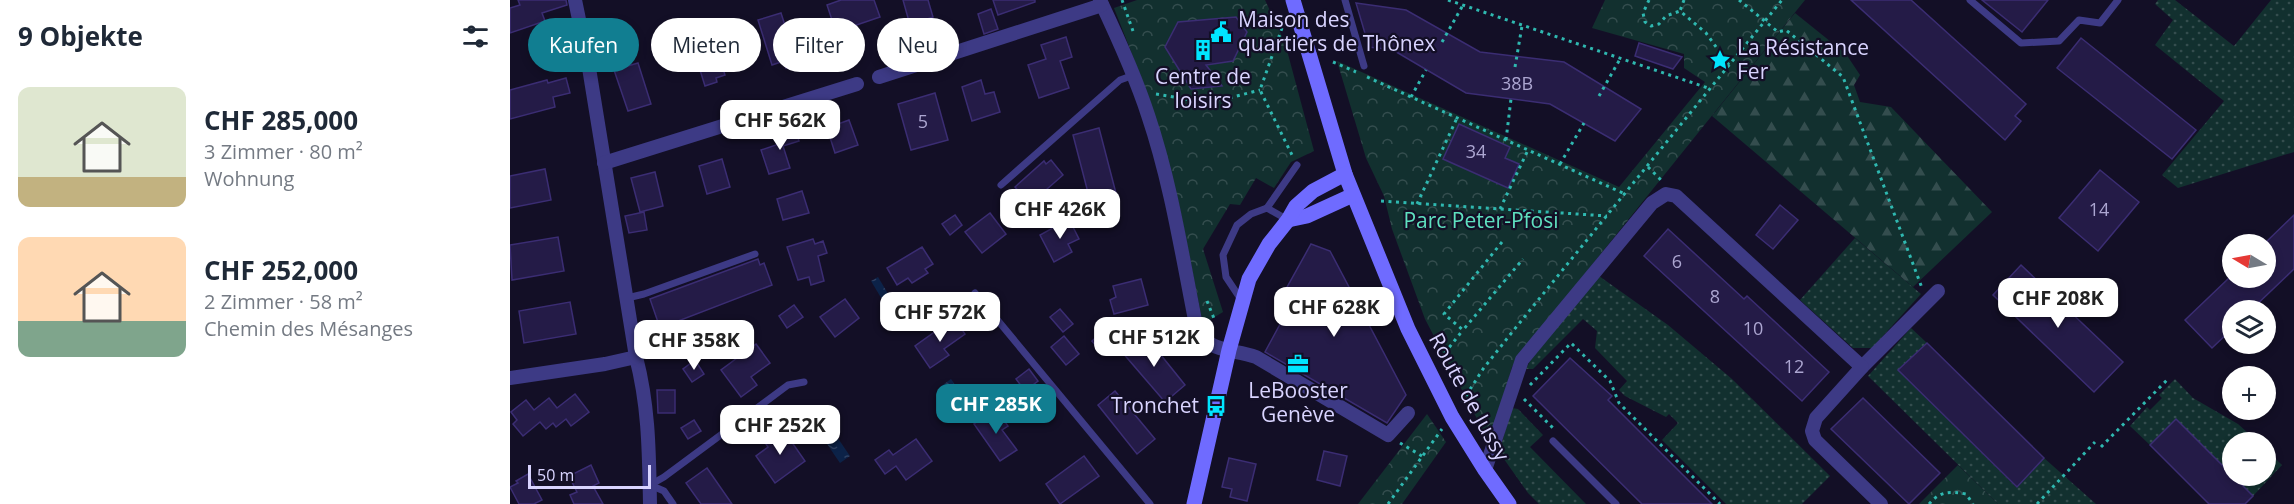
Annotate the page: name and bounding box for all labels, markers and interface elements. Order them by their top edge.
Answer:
place label: Maison des quartiers de Thônex [1238,5,1435,57]
text: 9 Objekte [18,18,143,54]
chip: Kaufen [528,18,639,72]
chip: Mieten [651,18,761,72]
chip: Filter [773,18,865,72]
chip: Neu [877,18,959,72]
icon: filters [459,20,492,53]
public building icon: Maison des quartiers de Thônex [1209,20,1233,44]
place label: La Résistance Fer [1737,33,1869,85]
building icon: Centre de loisirs [1191,38,1215,62]
place icon: La Résistance Fer [1708,48,1732,72]
place label: Centre de loisirs [1155,62,1251,114]
house number: 38B [1501,71,1533,95]
pin: CHF 562K [718,100,842,151]
text: CHF 285,000 [204,102,358,138]
text: CHF 562K [734,106,826,133]
house number: 5 [918,109,928,133]
icon: home [66,111,138,183]
text: 3 Zimmer · 80 m² [204,138,363,165]
house number: 34 [1466,139,1486,163]
text: Wohnung [204,165,294,192]
pin: CHF 426K [998,189,1122,240]
text: CHF 426K [1014,195,1106,222]
house number: 14 [2089,197,2109,221]
park label: Parc Peter-Pfosi [1403,206,1559,234]
north arrow [2222,234,2276,288]
map controls [2222,234,2276,486]
house number: 6 [1672,249,1682,273]
text: CHF 252,000 [204,252,358,288]
icon: home [66,261,138,333]
pin: CHF 208K [1996,278,2120,329]
house number: 8 [1710,284,1720,308]
text: CHF 208K [2012,284,2104,311]
pin: CHF 628K [1272,287,1396,338]
text: 2 Zimmer · 58 m² [204,288,363,315]
pin: CHF 572K [878,292,1002,343]
text: CHF 628K [1288,293,1380,320]
text: CHF 572K [894,298,986,325]
button: layers [2222,300,2276,354]
text: Chemin des Mésanges [204,315,413,342]
house number: 10 [1743,316,1763,340]
pin: CHF 512K [1092,317,1216,368]
pin: CHF 358K [632,320,756,371]
text: CHF 512K [1108,323,1200,350]
text: CHF 358K [648,326,740,353]
street label: Route de Jussy [1423,327,1517,466]
office icon: LeBooster Genève [1286,352,1310,376]
house number: 12 [1784,354,1804,378]
button: + [2222,366,2276,420]
place label: LeBooster Genève [1248,376,1348,428]
pin: CHF 285K [934,384,1058,435]
text: CHF 285K [950,390,1042,417]
place label: Tronchet [1111,391,1199,419]
bus stop icon: Tronchet [1204,394,1228,418]
pin: CHF 252K [718,405,842,456]
text: CHF 252K [734,411,826,438]
button: − [2222,432,2276,486]
scale bar [528,462,651,490]
text: 50 m [537,464,574,486]

